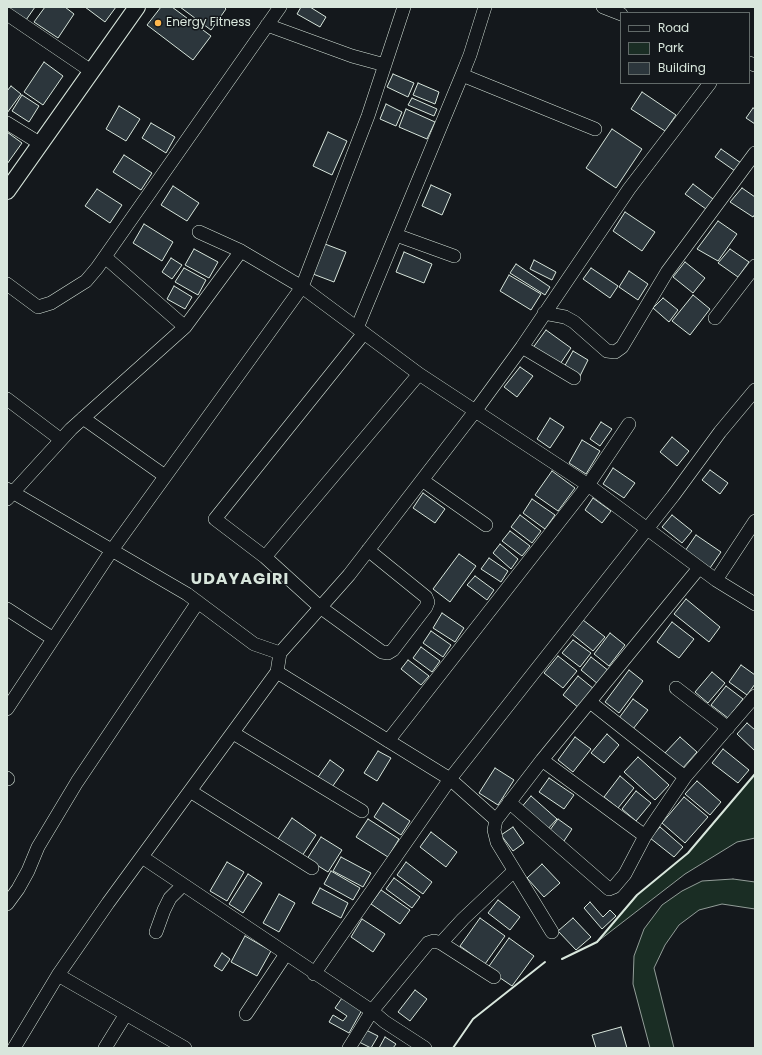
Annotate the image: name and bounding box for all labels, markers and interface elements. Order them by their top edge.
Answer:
legend [620,12,750,84]
place label: Energy Fitness [166,16,251,30]
marker: Energy Fitness [153,18,163,28]
text: Road [658,19,689,36]
text: Park [658,39,684,56]
text: Building [658,59,706,76]
district label: UDAYAGIRI [191,570,289,590]

